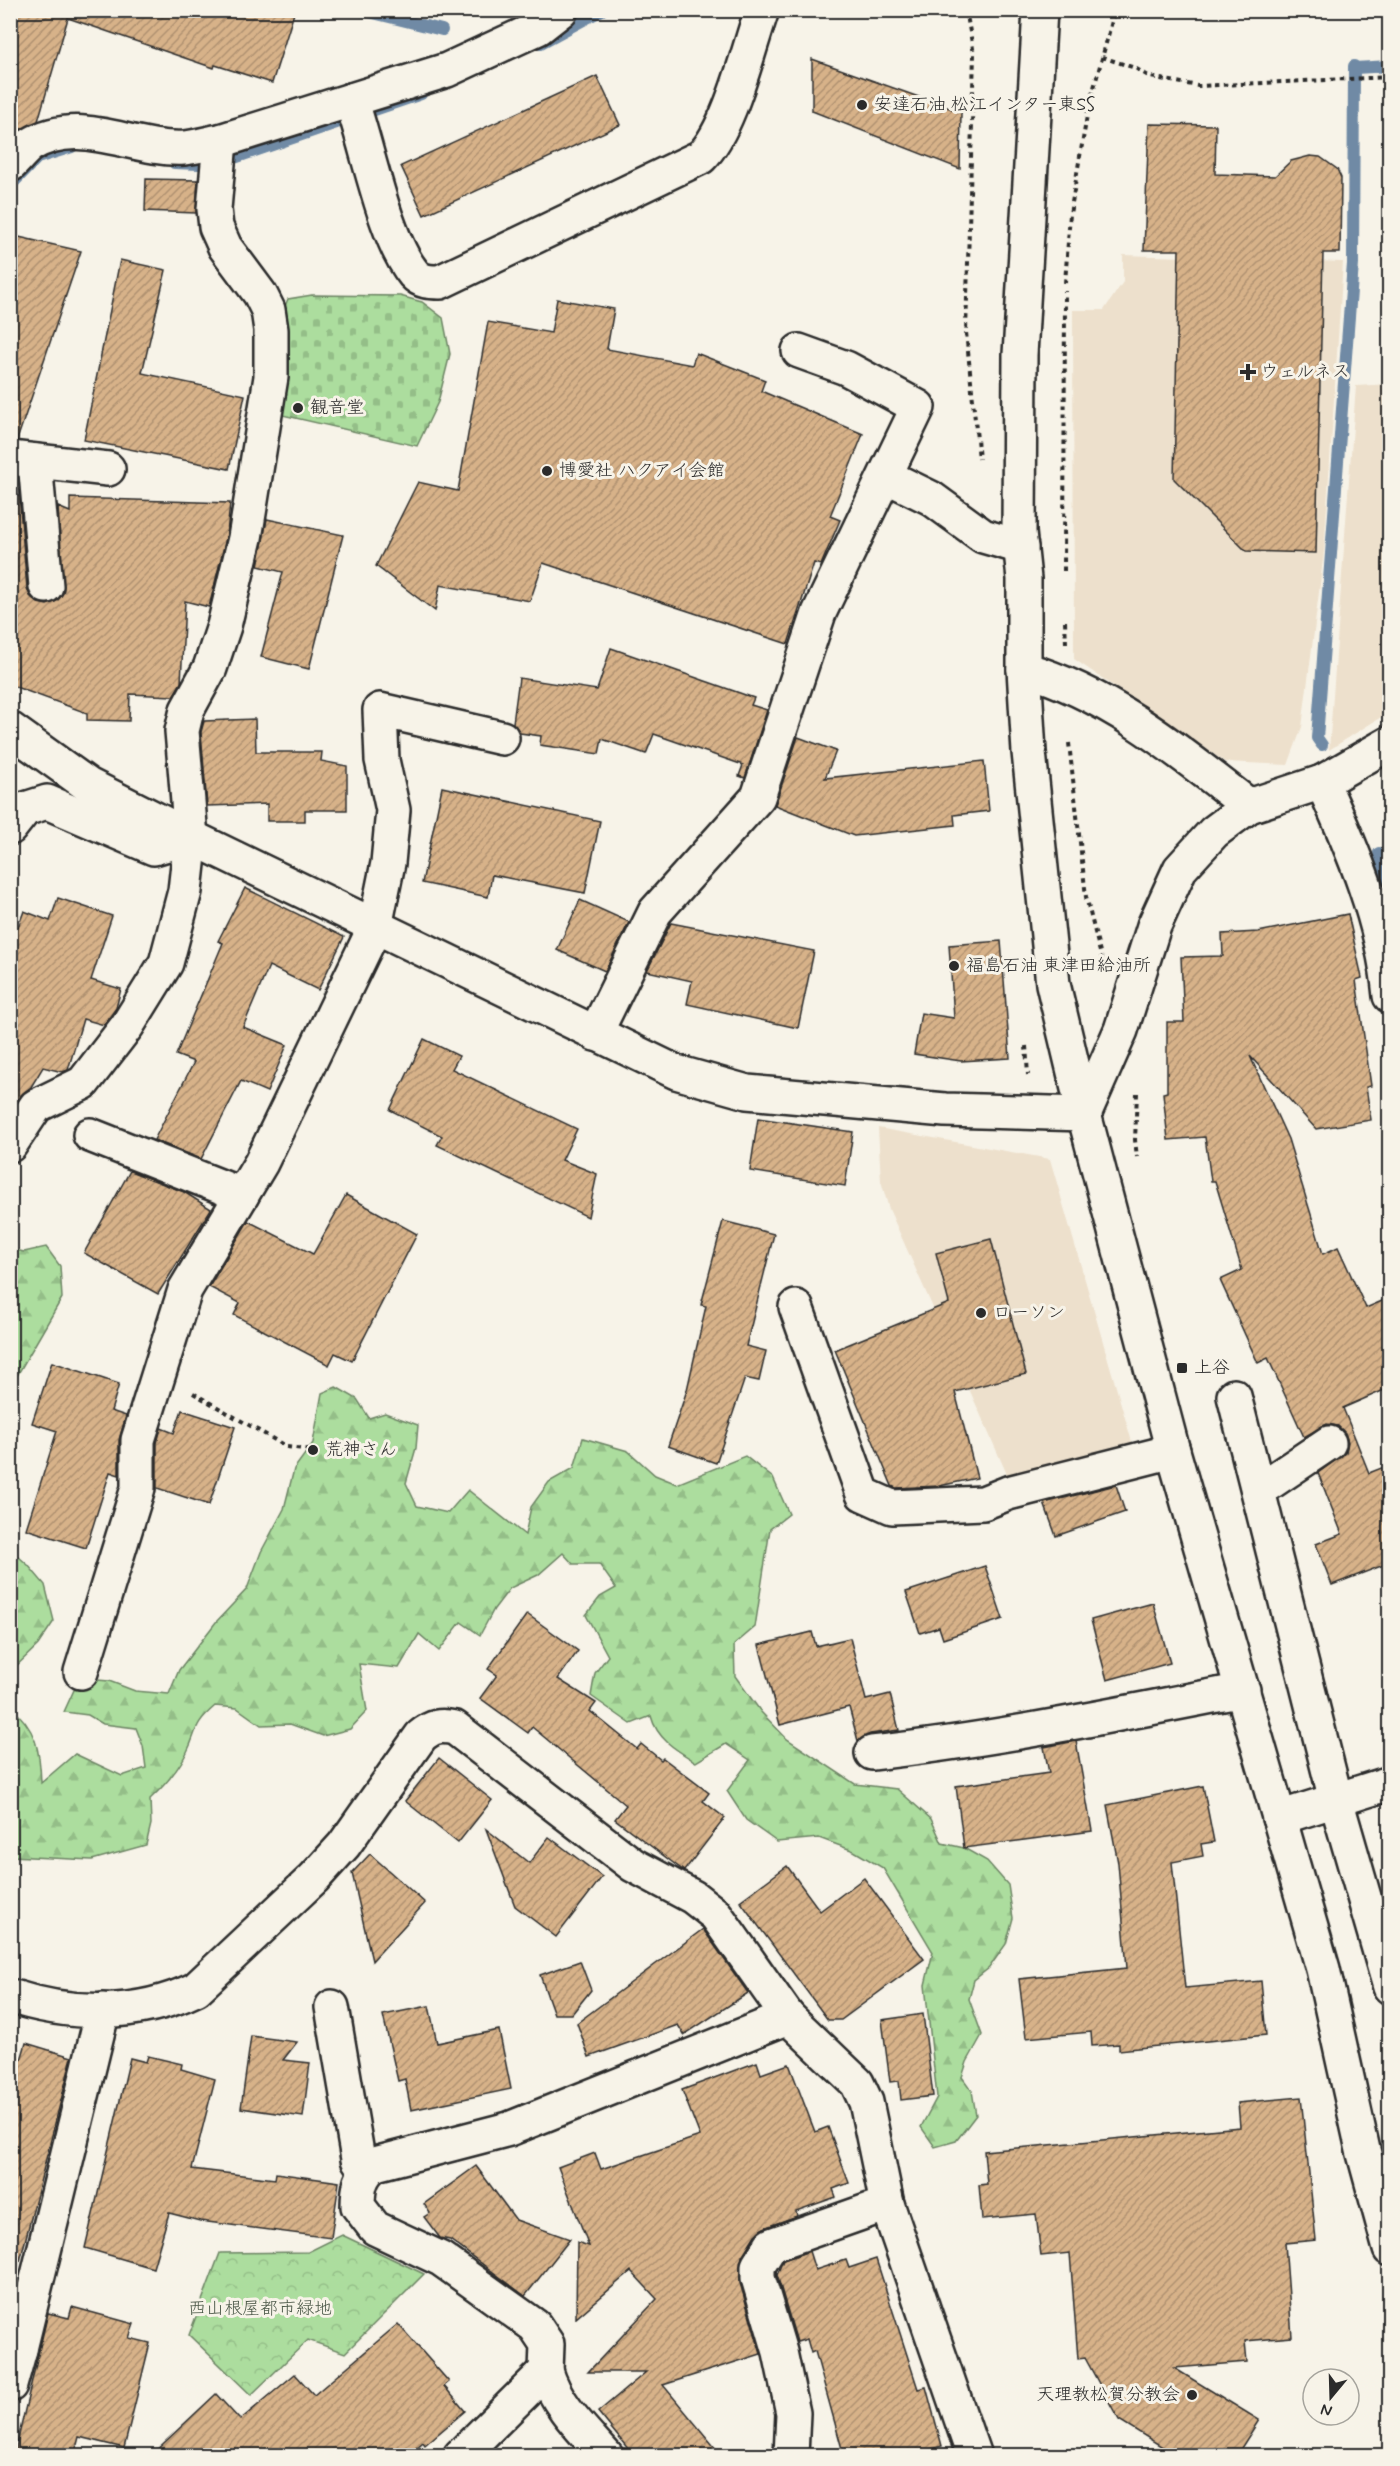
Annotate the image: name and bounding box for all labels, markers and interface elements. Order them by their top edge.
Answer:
place label: 安達石油 松江インター東SS [874,93,1095,117]
marker: 安達石油 松江インター東SS [855,98,869,112]
place label: ウェルネス [1260,360,1350,384]
marker: ウェルネス [1241,365,1255,379]
place label: 観音堂 [310,396,364,420]
marker: 観音堂 [291,401,305,415]
place label: 博愛社 ハクアイ会館 [559,459,725,483]
marker: 博愛社 ハクアイ会館 [540,464,554,478]
place label: 福島石油 東津田給油所 [966,954,1151,978]
marker: 福島石油 東津田給油所 [947,959,961,973]
place label: ローソン [993,1301,1065,1325]
marker: ローソン [974,1306,988,1320]
place label: 上谷 [1194,1356,1230,1380]
marker: 上谷 [1175,1361,1189,1375]
place label: 荒神さん [325,1438,397,1462]
marker: 荒神さん [306,1443,320,1457]
park label: 西山根屋都市緑地 [188,2297,332,2321]
north arrow [1301,2367,1361,2427]
place label: 天理教松賀分教会 [1036,2383,1180,2407]
marker: 天理教松賀分教会 [1185,2388,1199,2402]
text: N [1318,2398,1335,2421]

